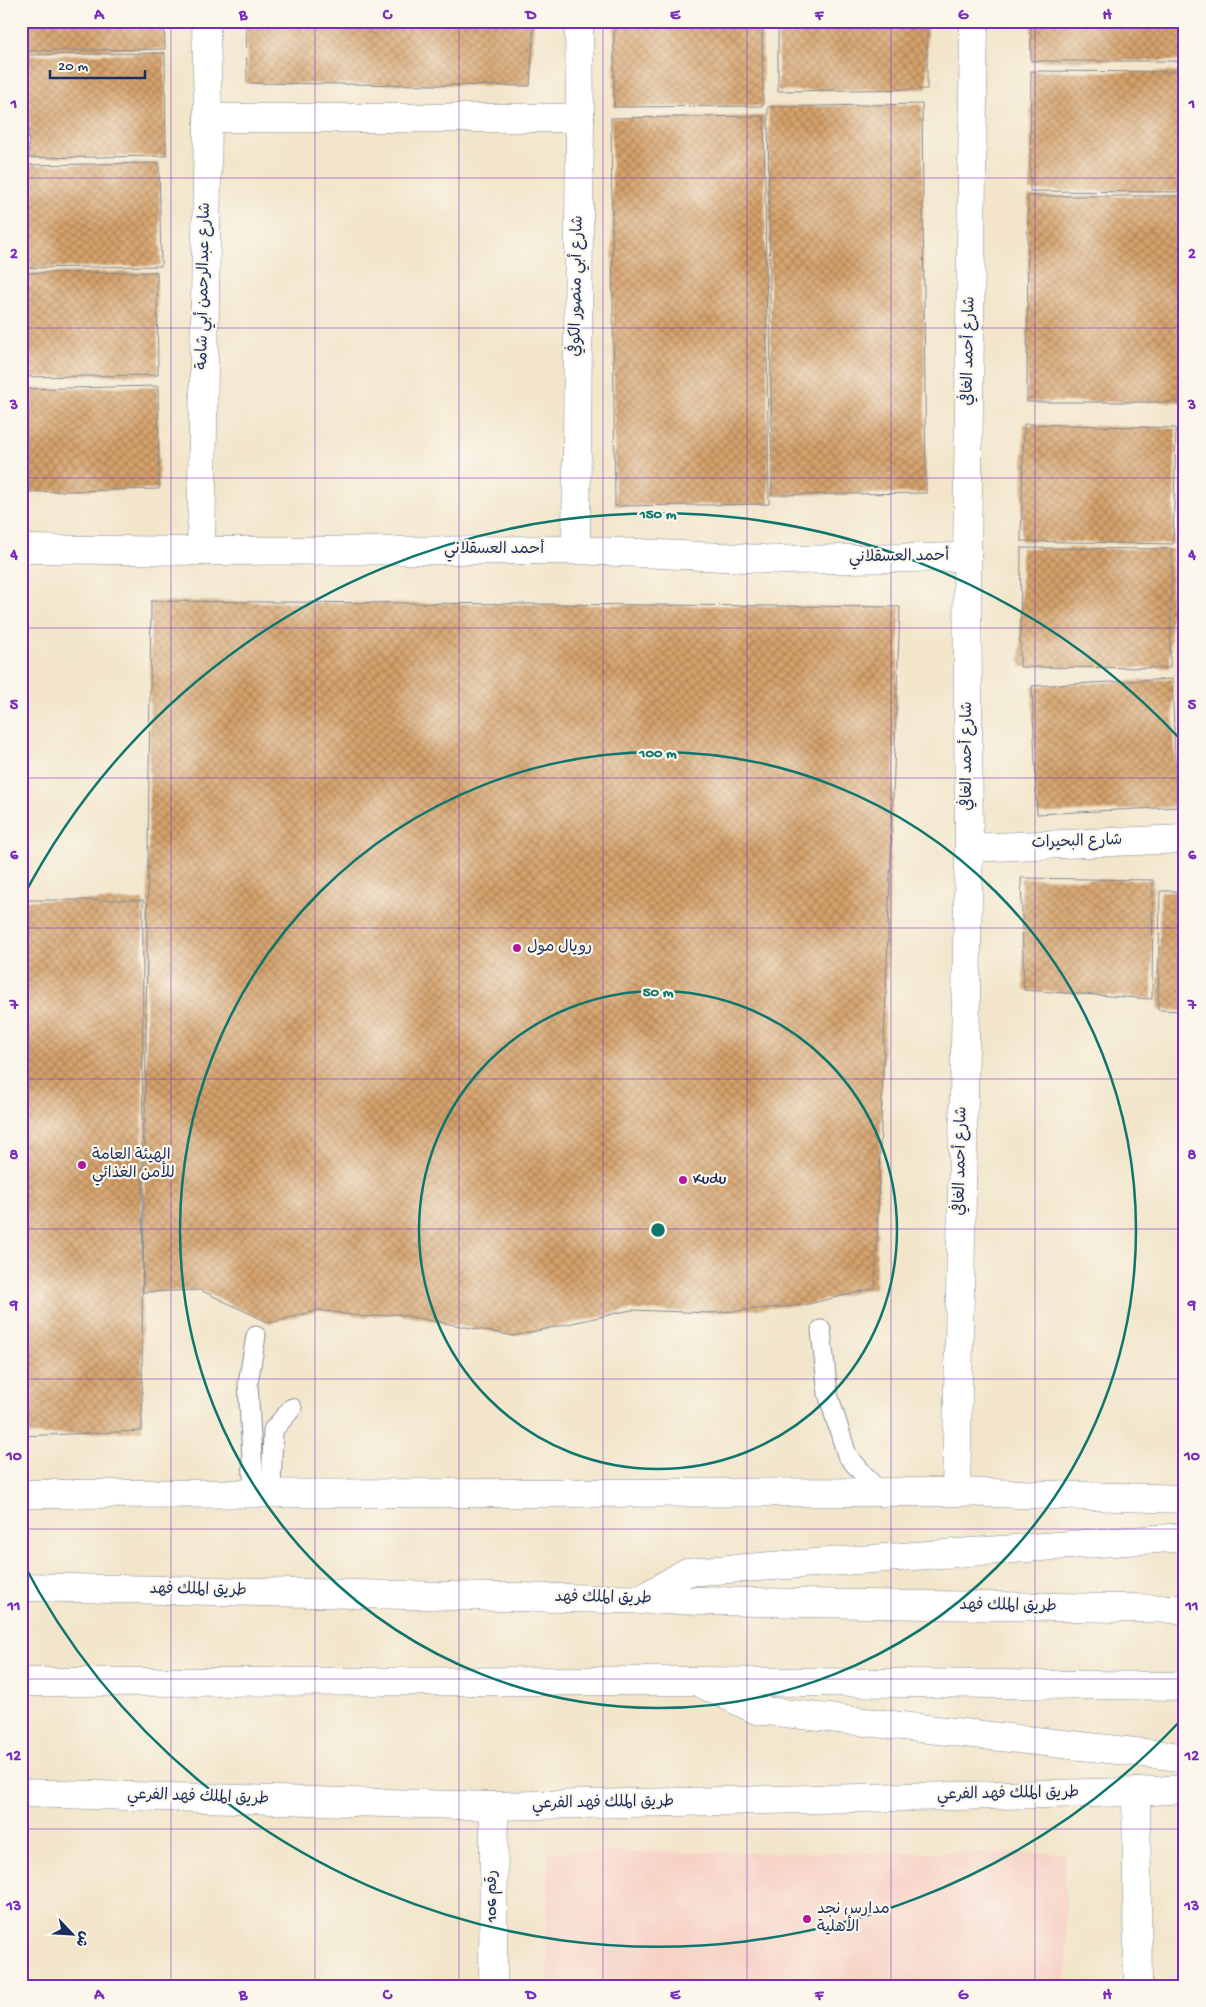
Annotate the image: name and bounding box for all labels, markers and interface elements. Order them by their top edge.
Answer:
text: A [93,7,105,26]
text: B [238,7,248,26]
text: C [382,7,393,26]
text: D [524,7,537,26]
text: E [670,7,681,26]
text: F [814,7,825,26]
text: G [958,7,969,26]
text: H [1102,7,1112,26]
scale bar [50,48,145,80]
text: 20 m [58,58,88,76]
text: 1 [10,96,17,115]
text: 1 [1188,96,1195,115]
street label: شارع عبدالرحمن أبي شامة [192,202,218,370]
street label: شارع أبي منصور الكوفي [564,215,591,357]
text: 2 [10,246,18,265]
text: 2 [1188,246,1196,265]
street label: شارع أحمد الغافي [957,296,980,406]
text: 3 [9,397,18,416]
text: 3 [1187,397,1196,416]
text: 150 m [639,506,677,524]
street label: أحمد العسقلاني [444,539,544,562]
street label: أحمد العسقلاني [849,546,949,570]
text: 4 [9,547,18,566]
text: 4 [1187,547,1196,566]
text: 5 [10,697,19,716]
text: 5 [1188,697,1197,716]
street label: شارع أحمد الغافي [956,701,978,811]
text: 100 m [638,745,677,763]
street label: شارع البحيرات [1031,832,1123,854]
text: 6 [10,847,19,866]
text: 6 [1188,847,1197,866]
place label: رويال مول [527,938,592,958]
marker: رويال مول [511,942,523,954]
text: 50 m [643,984,674,1002]
text: 7 [9,997,19,1016]
text: 7 [1187,997,1197,1016]
street label: شارع أحمد الغافي [949,1106,972,1216]
place label: الهيئة العامة للأمن الغذائي [92,1146,175,1186]
text: 8 [10,1147,19,1166]
text: 8 [1188,1147,1197,1166]
marker: الهيئة العامة للأمن الغذائي [76,1159,88,1171]
place label: Kudu [693,1171,727,1190]
marker: Kudu [677,1174,689,1186]
centre of rings [649,1221,667,1239]
text: 9 [9,1297,18,1316]
text: 9 [1187,1297,1196,1316]
text: 10 [5,1448,22,1467]
text: 10 [1183,1448,1200,1467]
street label: طريق الملك فهد [149,1581,247,1601]
street label: طريق الملك فهد [554,1589,652,1609]
street label: طريق الملك فهد [959,1597,1057,1617]
text: 11 [7,1598,20,1617]
text: 11 [1185,1598,1198,1617]
text: 12 [6,1748,21,1767]
text: 12 [1184,1748,1199,1767]
street label: طريق الملك فهد الفرعي [937,1784,1079,1808]
street label: طريق الملك فهد الفرعي [127,1786,269,1812]
street label: طريق الملك فهد الفرعي [532,1793,674,1817]
street label: رقم 106 [484,1870,503,1923]
text: 13 [6,1898,21,1917]
text: 13 [1184,1898,1199,1917]
place label: مدارس نجد الأهلية [817,1901,890,1938]
north arrow [48,1910,98,1960]
marker: مدارس نجد الأهلية [801,1913,813,1925]
text: ش [71,1928,92,1949]
text: A [93,1987,105,2006]
text: B [238,1987,248,2006]
text: C [382,1987,393,2006]
text: D [524,1987,537,2006]
text: E [670,1987,681,2006]
text: F [814,1987,825,2006]
text: G [958,1987,969,2006]
text: H [1102,1987,1112,2006]

